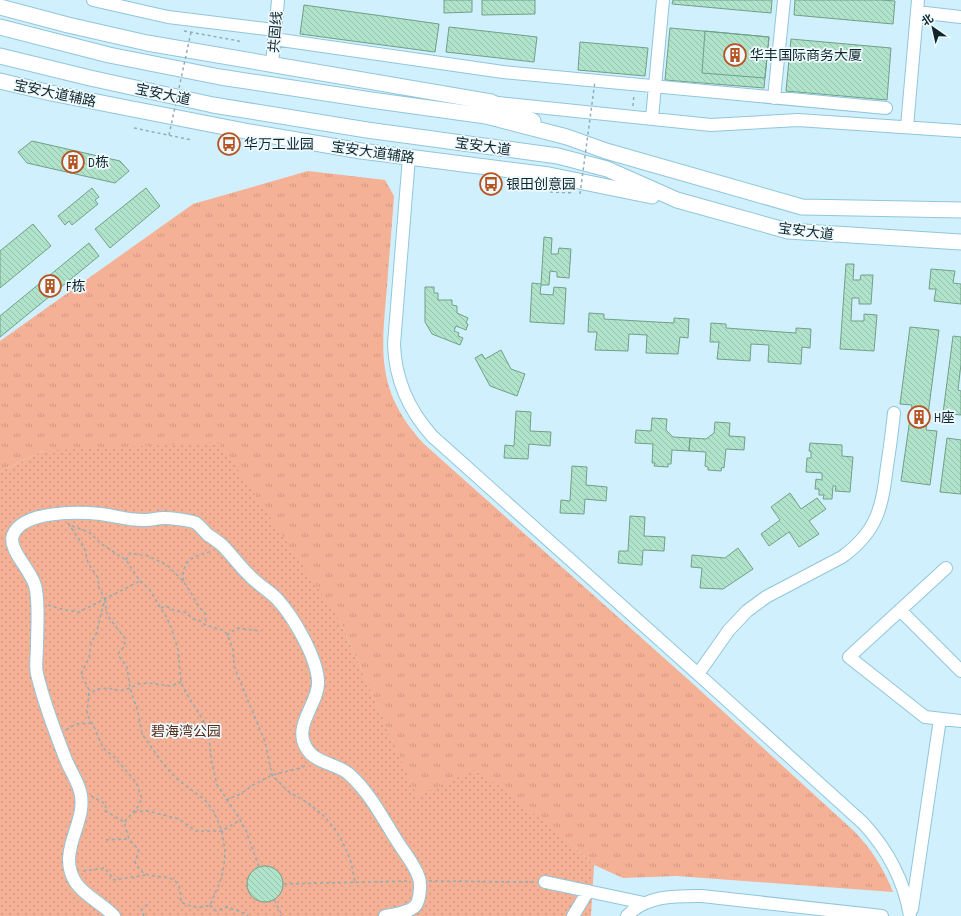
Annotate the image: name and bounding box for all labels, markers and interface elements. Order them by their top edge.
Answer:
north arrow [913,8,953,48]
street label: 共固线 [265,10,286,54]
text: 北 [919,12,936,29]
building icon: 华丰国际商务大厦 [722,42,748,68]
place label: 华丰国际商务大厦 [750,47,862,64]
street label: 宝安大道辅路 [12,76,98,111]
street label: 宝安大道 [134,80,192,109]
bus stop icon: 华万工业园 [216,131,242,157]
street label: 宝安大道 [454,134,512,159]
place label: 华万工业园 [244,136,314,153]
street label: 宝安大道辅路 [330,138,416,167]
building icon: D栋 [60,149,86,175]
place label: D栋 [88,154,109,171]
bus stop icon: 银田创意园 [478,171,504,197]
place label: 银田创意园 [506,176,576,193]
street label: 宝安大道 [777,220,835,243]
building icon: F栋 [37,273,63,299]
place label: F栋 [66,278,86,295]
building icon: H座 [906,404,932,430]
place label: H座 [934,409,955,426]
park label: 碧海湾公园 [151,723,221,740]

